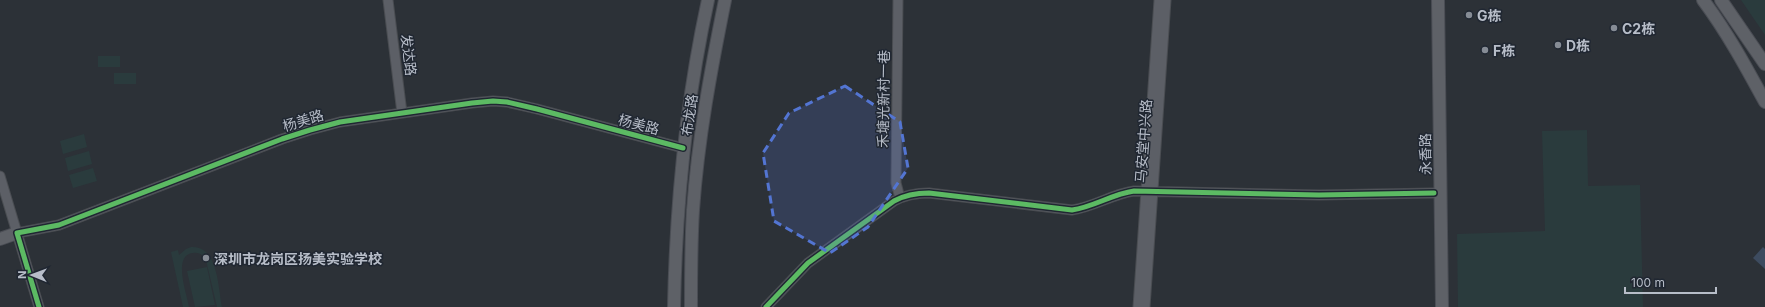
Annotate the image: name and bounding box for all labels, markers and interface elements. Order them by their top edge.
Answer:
place label: G栋 [1477,7,1502,24]
marker: G栋 [1464,10,1474,20]
place label: C2栋 [1622,20,1655,37]
marker: C2栋 [1609,23,1619,33]
street label: 发达路 [398,33,420,77]
place label: D栋 [1566,37,1590,54]
marker: D栋 [1553,40,1563,50]
place label: F栋 [1493,42,1515,59]
marker: F栋 [1480,45,1490,55]
street label: 禾塘光新村一巷 [874,50,892,148]
street label: 布龙路 [678,93,700,137]
street label: 马安堂中兴路 [1132,99,1154,183]
street label: 杨美路 [280,106,326,134]
street label: 杨美路 [617,110,661,138]
street label: 永香路 [1416,133,1434,175]
place label: 深圳市龙岗区扬美实验学校 [214,250,382,267]
marker: 深圳市龙岗区扬美实验学校 [201,253,211,263]
north arrow [12,255,52,295]
scale bar [1625,269,1716,295]
text: N [15,271,29,279]
text: 100 m [1631,275,1665,290]

